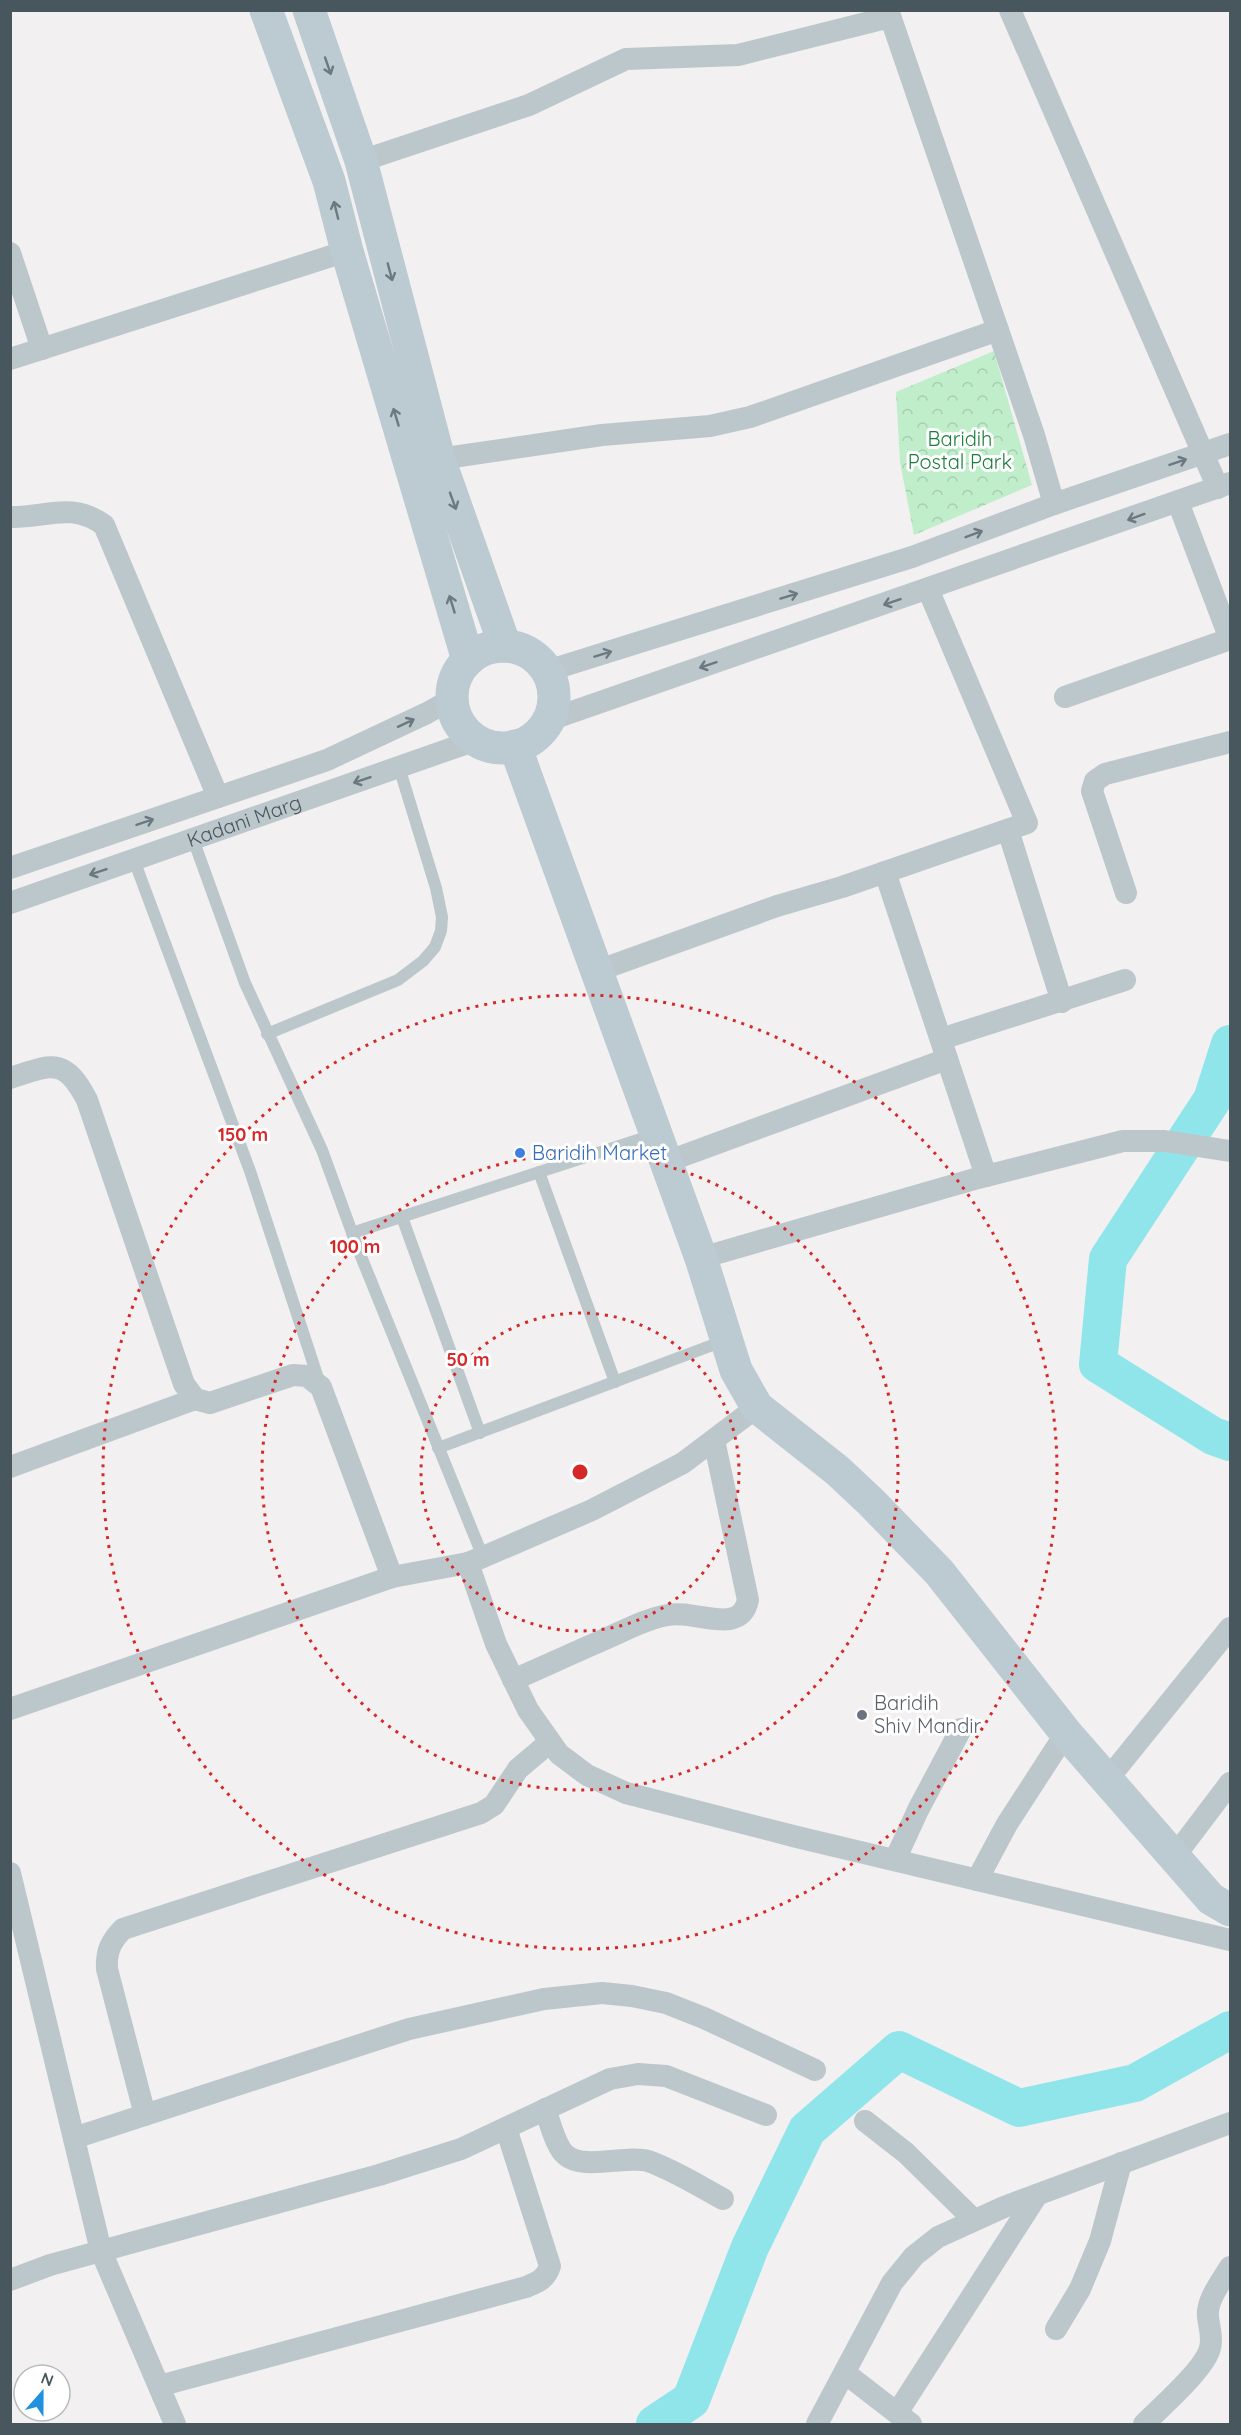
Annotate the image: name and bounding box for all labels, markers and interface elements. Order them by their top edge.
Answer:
one-way arrow [324,56,335,75]
one-way arrow [330,201,342,220]
one-way arrow [385,263,397,282]
one-way arrow [390,408,401,427]
park label: Baridih Postal Park [908,426,1012,474]
one-way arrow [1168,456,1187,467]
one-way arrow [449,491,460,510]
one-way arrow [1127,513,1146,524]
one-way arrow [964,528,983,539]
one-way arrow [779,590,798,601]
one-way arrow [446,595,457,614]
one-way arrow [883,597,902,608]
one-way arrow [593,648,612,659]
one-way arrow [699,660,718,671]
one-way arrow [396,716,414,728]
one-way arrow [353,776,372,787]
street label: Kadani Marg [183,789,305,852]
one-way arrow [135,815,154,826]
one-way arrow [89,867,108,878]
text: 150 m [218,1123,268,1146]
place label: Baridih Market [532,1140,667,1165]
marker: Baridih Market [513,1146,527,1160]
text: 100 m [330,1235,380,1258]
text: 50 m [446,1348,490,1371]
centre of rings [570,1462,590,1482]
place label: Baridih Shiv Mandir [874,1690,982,1738]
marker: Baridih Shiv Mandir [855,1708,869,1722]
north arrow [12,2363,72,2423]
text: N [38,2368,56,2390]

